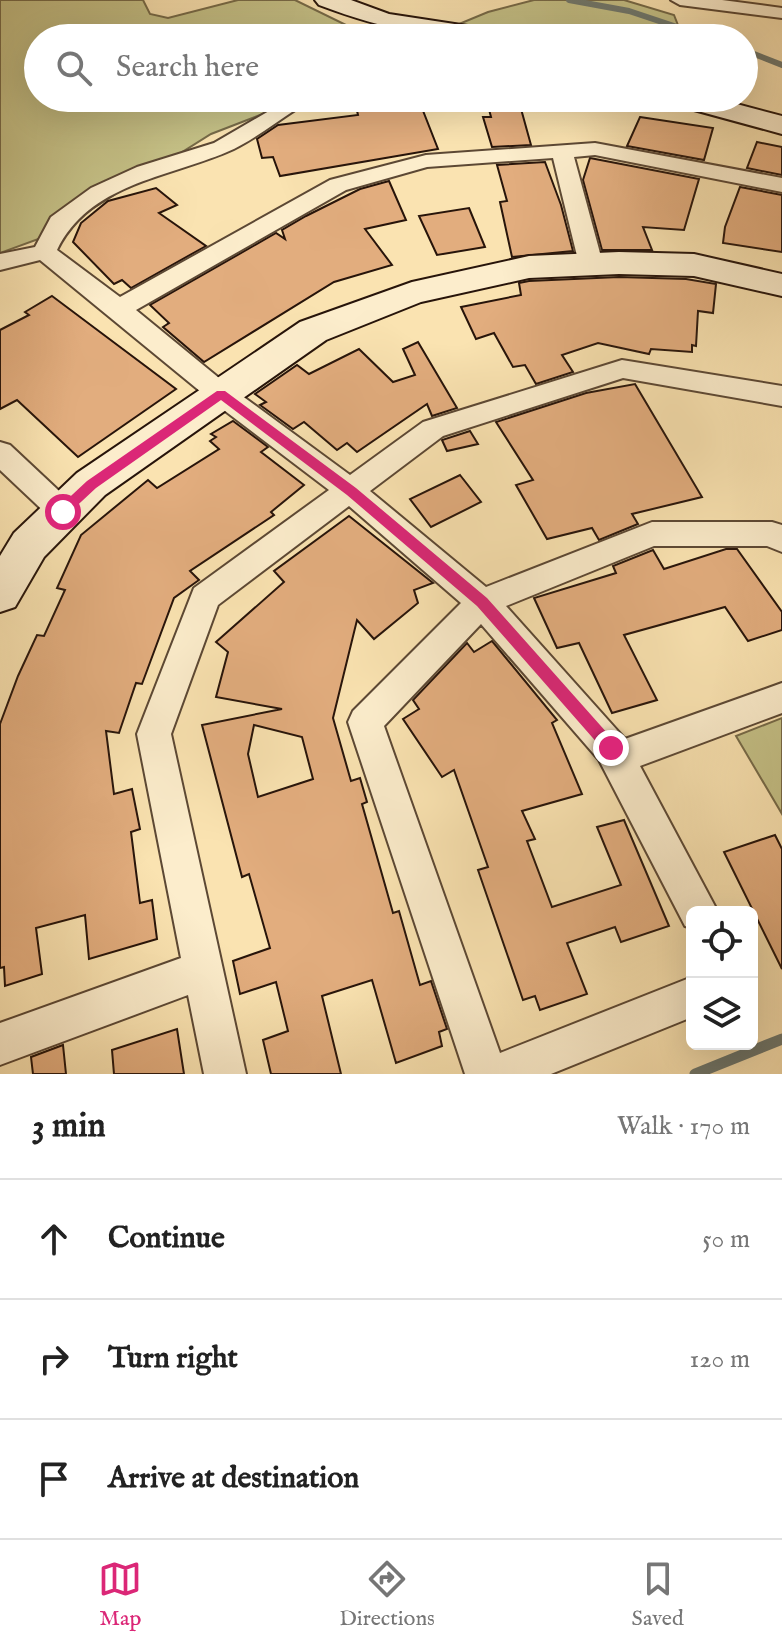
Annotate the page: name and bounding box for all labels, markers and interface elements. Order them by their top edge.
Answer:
search box [24,24,758,112]
icon: search [52,46,96,90]
text: Search here [116,49,259,87]
route start [45,494,81,530]
route end [593,730,629,766]
map controls [686,906,758,1050]
button: locate [686,906,758,978]
button: layers [686,978,758,1050]
text: 3 min [32,1105,106,1148]
text: Walk · 170 m [617,1110,750,1143]
icon: ahead [32,1217,76,1261]
text: Continue [108,1220,225,1258]
text: 50 m [702,1223,750,1256]
icon: right [32,1337,76,1381]
text: Turn right [108,1340,238,1378]
text: 120 m [690,1343,750,1376]
icon: arrive [32,1457,76,1501]
text: Arrive at destination [108,1460,359,1498]
tab: Map [98,1557,142,1633]
tab: Directions [339,1557,435,1633]
tab: Saved [632,1557,684,1633]

